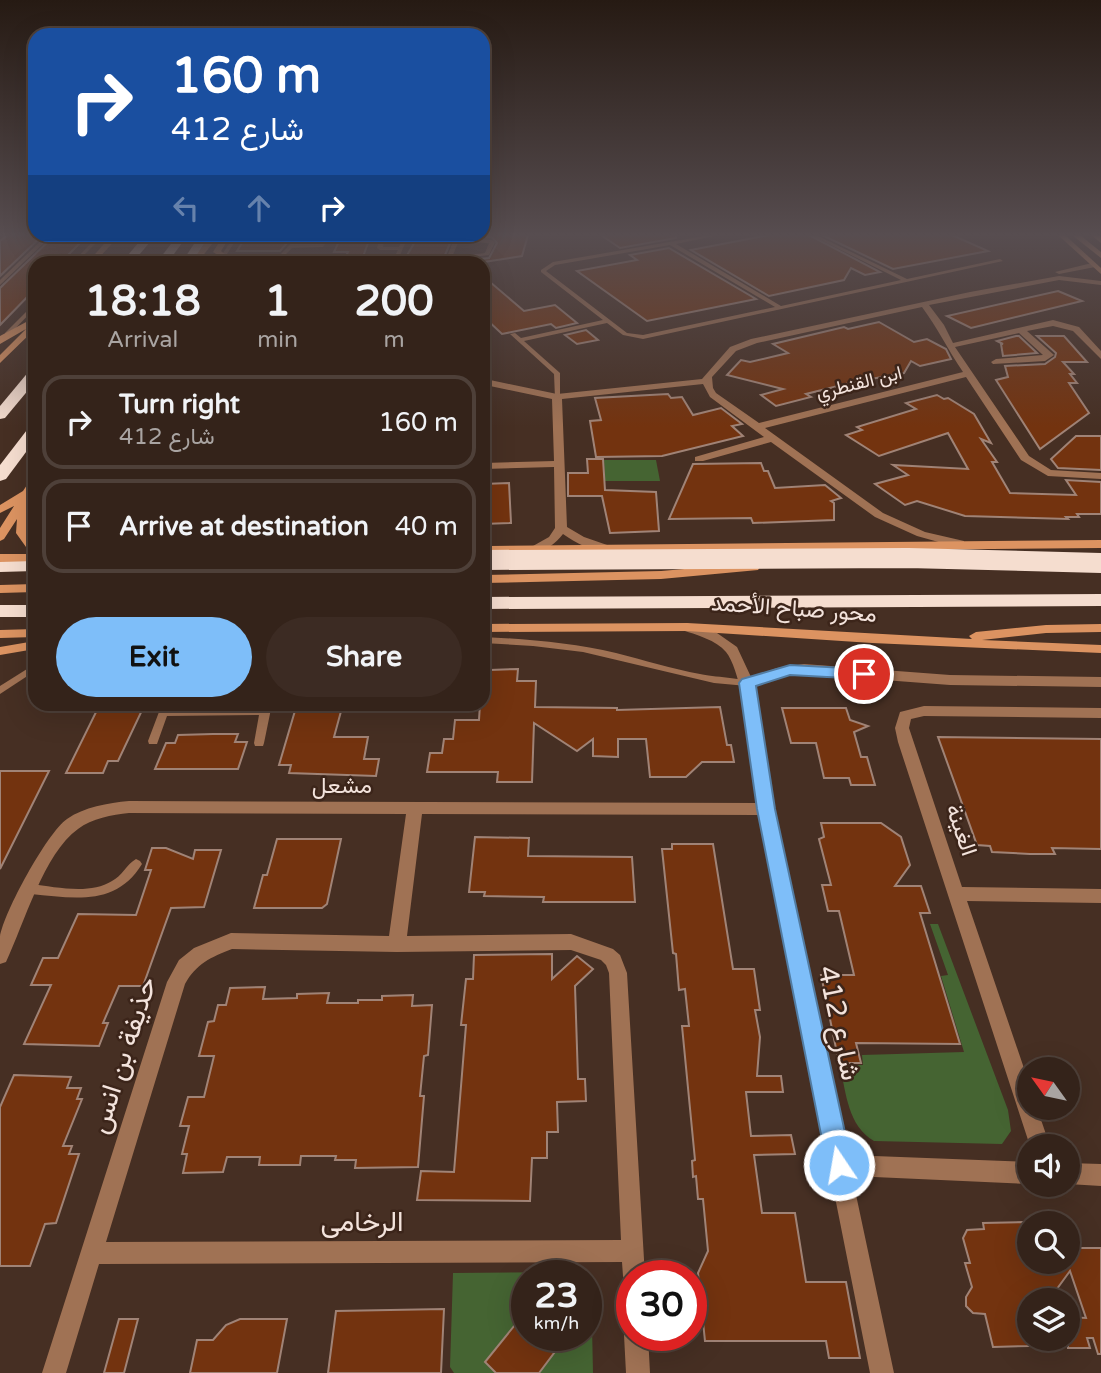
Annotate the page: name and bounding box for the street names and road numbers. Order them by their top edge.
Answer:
street label: ابن القنطري [814,362,905,408]
street label: محور صباح الأحمد [710,589,878,630]
street label: مشعل [312,772,372,800]
street label: الغينة [939,800,983,860]
street label: شارع 412 [809,963,868,1084]
street label: حذيفة بن انس [82,972,164,1138]
street label: الرخامى [321,1205,403,1239]

